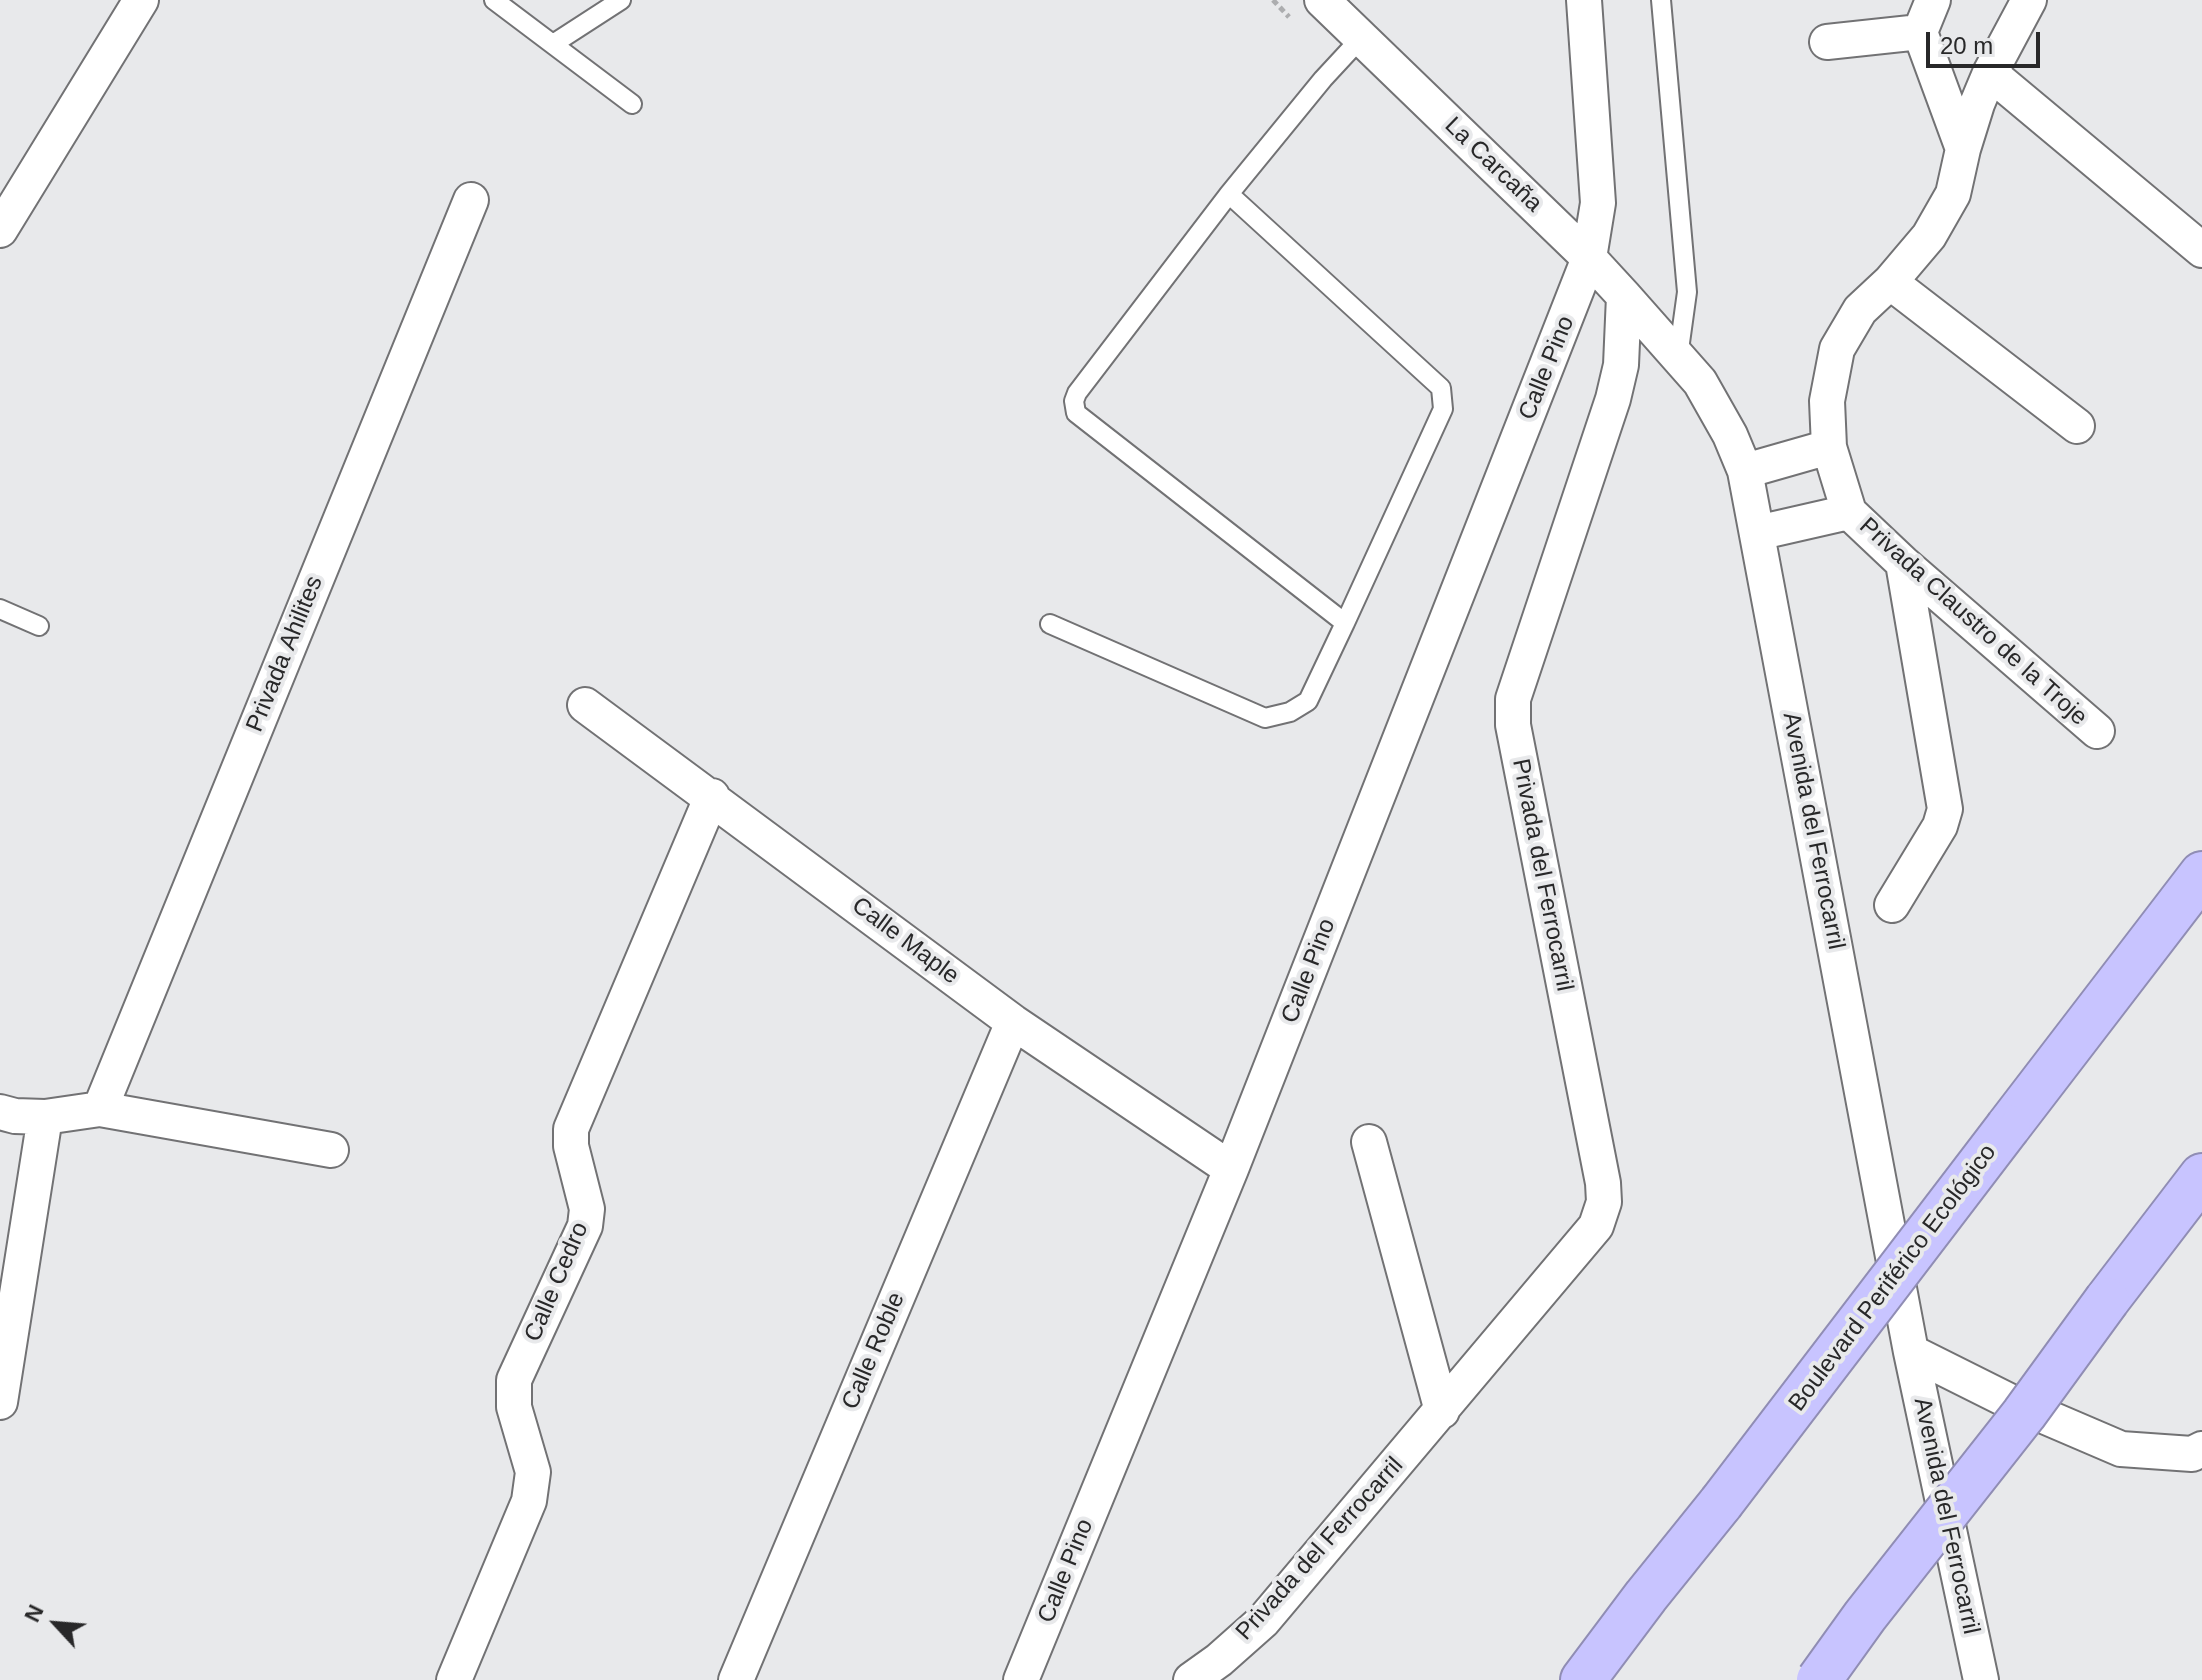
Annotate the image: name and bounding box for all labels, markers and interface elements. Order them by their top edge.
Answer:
scale bar [1930,16,2044,66]
text: 20 m [1940,32,1993,59]
street label: La Carcaña [1438,112,1548,218]
street label: Calle Pino [1513,312,1581,424]
street label: Privada Claustro de la Troje [1853,512,2093,732]
street label: Privada Ahilites [241,572,329,736]
street label: Avenida del Ferrocarril [1776,710,1850,952]
street label: Privada del Ferrocarril [1505,756,1579,994]
street label: Calle Maple [846,891,964,991]
street label: Calle Pino [1276,915,1342,1027]
street label: Boulevard Periférico Ecológico [1783,1139,2003,1417]
street label: Calle Cedro [519,1218,595,1346]
street label: Calle Roble [837,1288,911,1414]
street label: Avenida del Ferrocarril [1907,1395,1985,1637]
street label: Privada del Ferrocarril [1230,1452,1410,1646]
street label: Calle Pino [1032,1515,1100,1627]
north arrow [16,1584,96,1664]
text: N [19,1601,49,1626]

